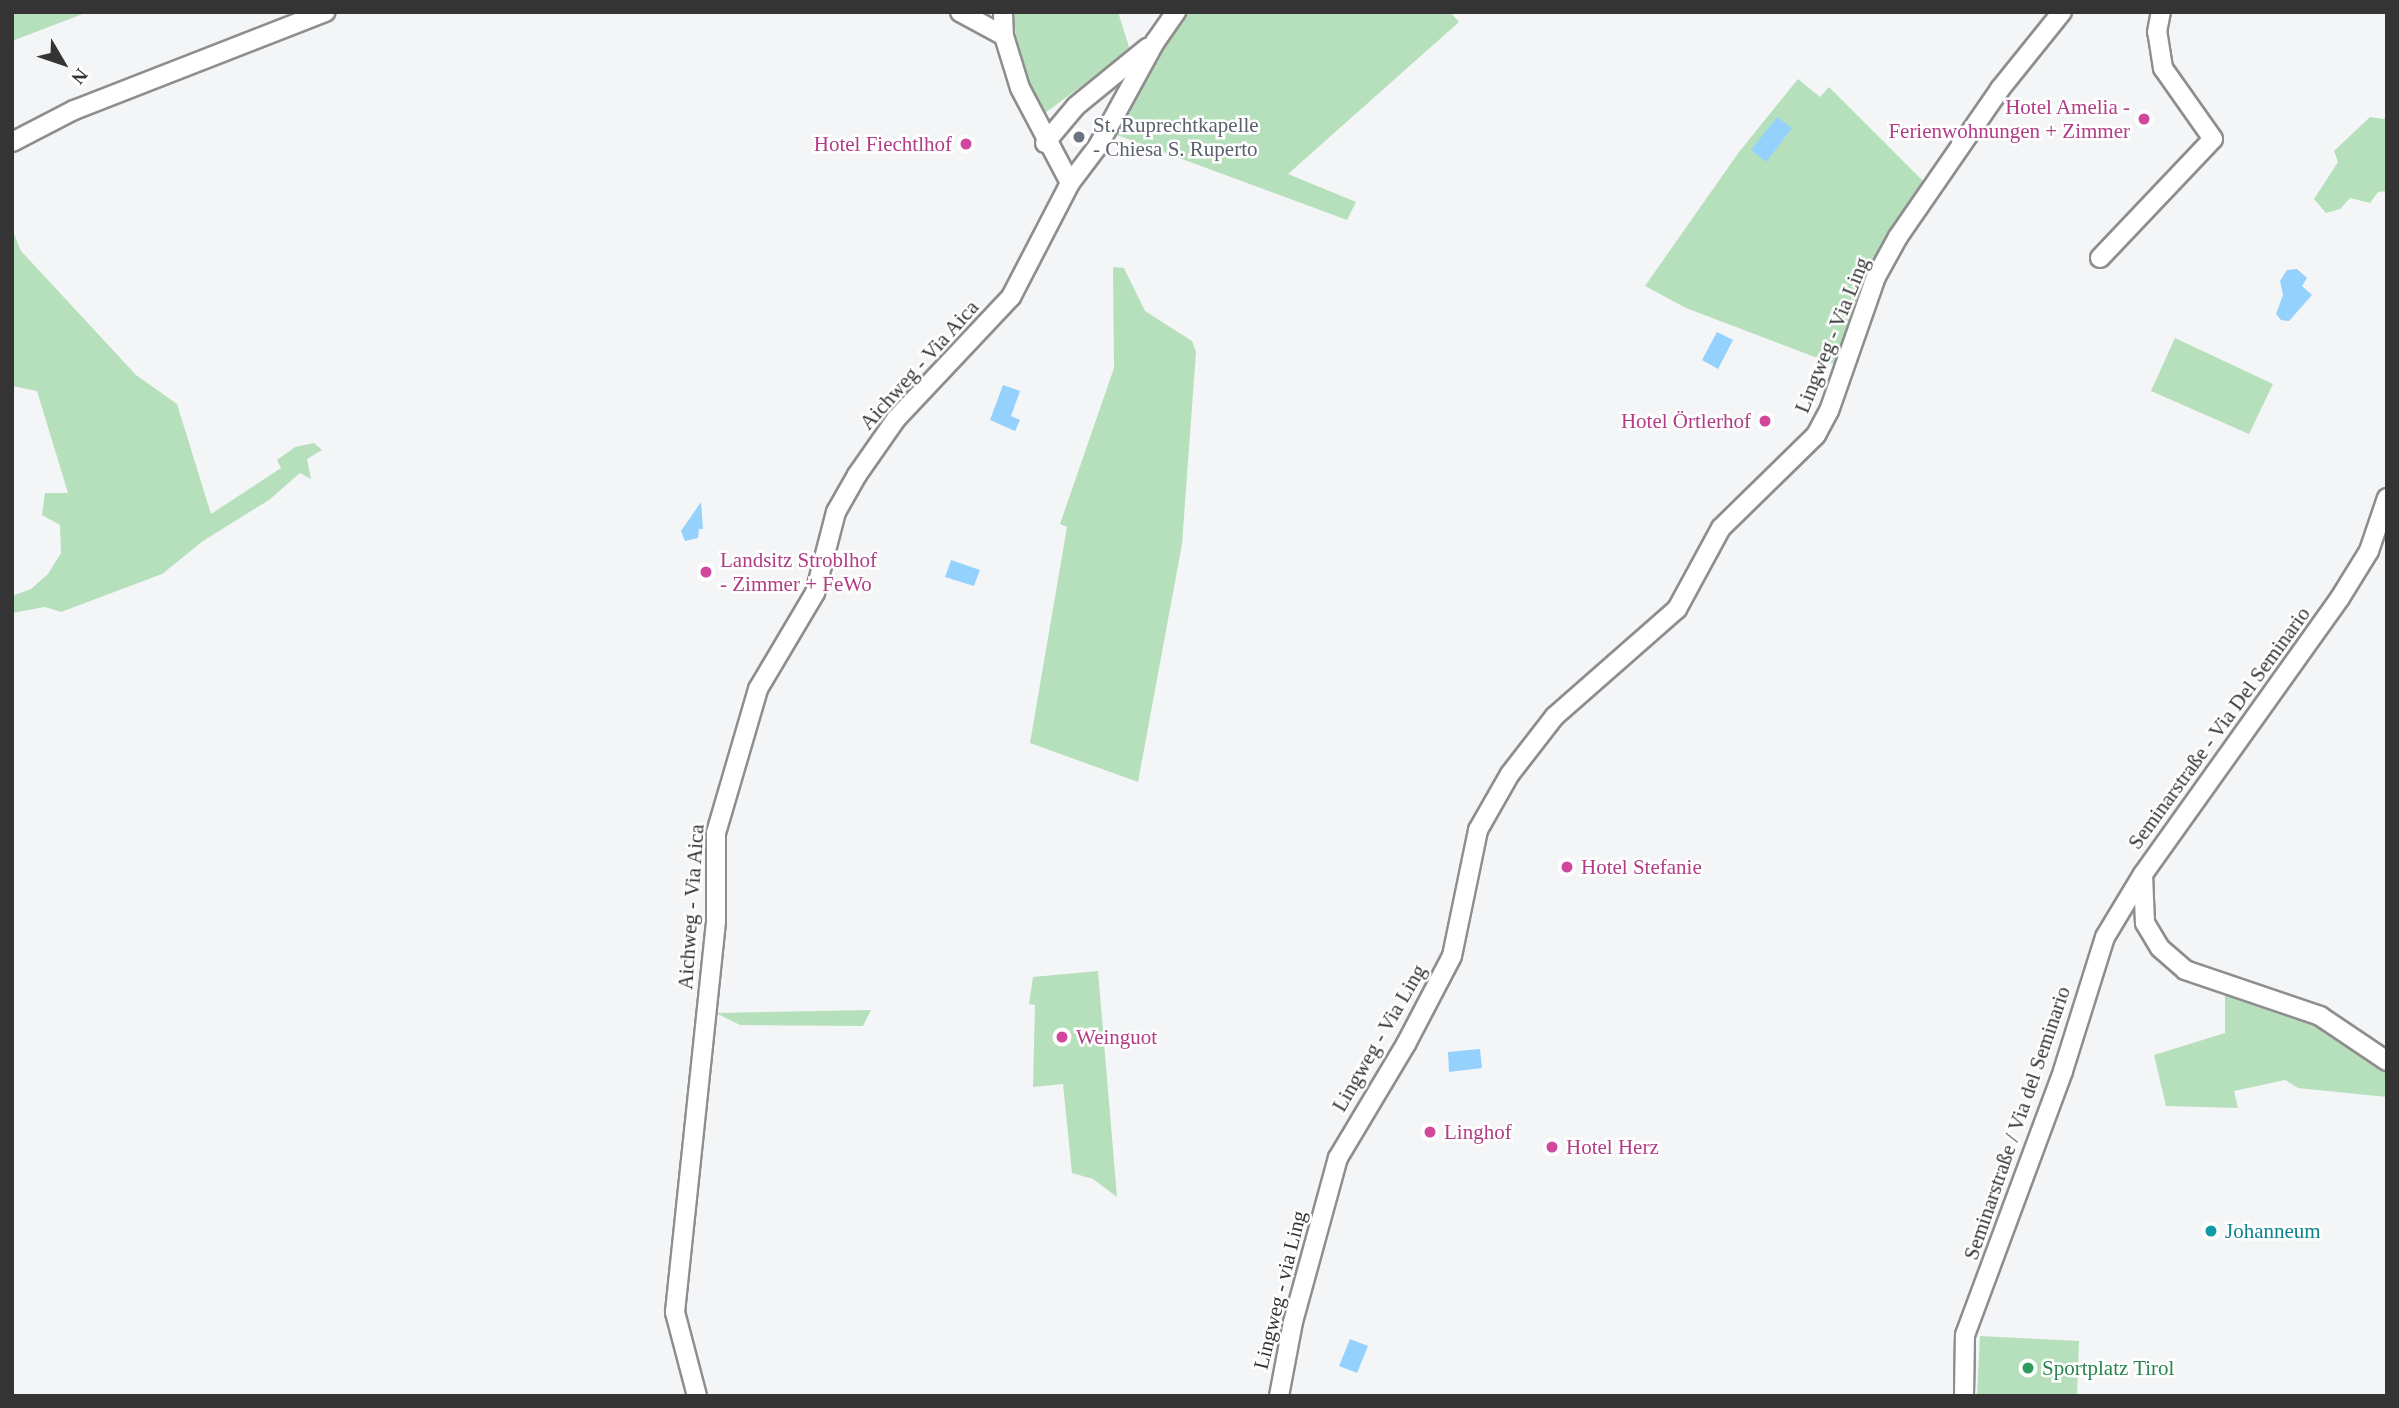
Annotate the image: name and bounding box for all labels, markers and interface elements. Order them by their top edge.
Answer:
north arrow [28,28,98,98]
text: N [67,65,92,88]
place label: Hotel Amelia - Ferienwohnungen + Zimmer [1888,94,2130,144]
marker: Hotel Amelia - Ferienwohnungen + Zimmer [2136,111,2152,127]
place label: St. Ruprechtkapelle - Chiesa S. Ruperto [1093,112,1259,162]
marker: St. Ruprechtkapelle - Chiesa S. Ruperto [1071,129,1087,145]
place label: Hotel Fiechtlhof [814,131,952,157]
marker: Hotel Fiechtlhof [958,136,974,152]
street label: Lingweg - Via Ling [1789,253,1875,417]
street label: Aichweg - Via Aica [854,294,984,436]
place label: Hotel Örtlerhof [1621,408,1751,434]
marker: Hotel Örtlerhof [1757,413,1773,429]
place label: Landsitz Stroblhof - Zimmer + FeWo [720,547,877,597]
marker: Landsitz Stroblhof - Zimmer + FeWo [698,564,714,580]
street label: Seminarstraße - Via Del Seminario [2122,602,2316,854]
street label: Aichweg - Via Aica [673,823,709,991]
place label: Hotel Stefanie [1581,854,1702,880]
marker: Hotel Stefanie [1559,859,1575,875]
street label: Lingweg - Via Ling [1327,960,1431,1116]
street label: Seminarstraße / Via del Seminario [1958,983,2076,1263]
place label: Weinguot [1076,1024,1157,1050]
marker: Weinguot [1054,1029,1070,1045]
place label: Linghof [1444,1119,1512,1145]
marker: Linghof [1422,1124,1438,1140]
place label: Hotel Herz [1566,1134,1659,1160]
marker: Hotel Herz [1544,1139,1560,1155]
street label: Lingweg - via Ling [1248,1208,1312,1372]
place label: Johanneum [2225,1218,2321,1244]
marker: Johanneum [2203,1223,2219,1239]
place label: Sportplatz Tirol [2042,1355,2175,1381]
marker: Sportplatz Tirol [2020,1360,2036,1376]

